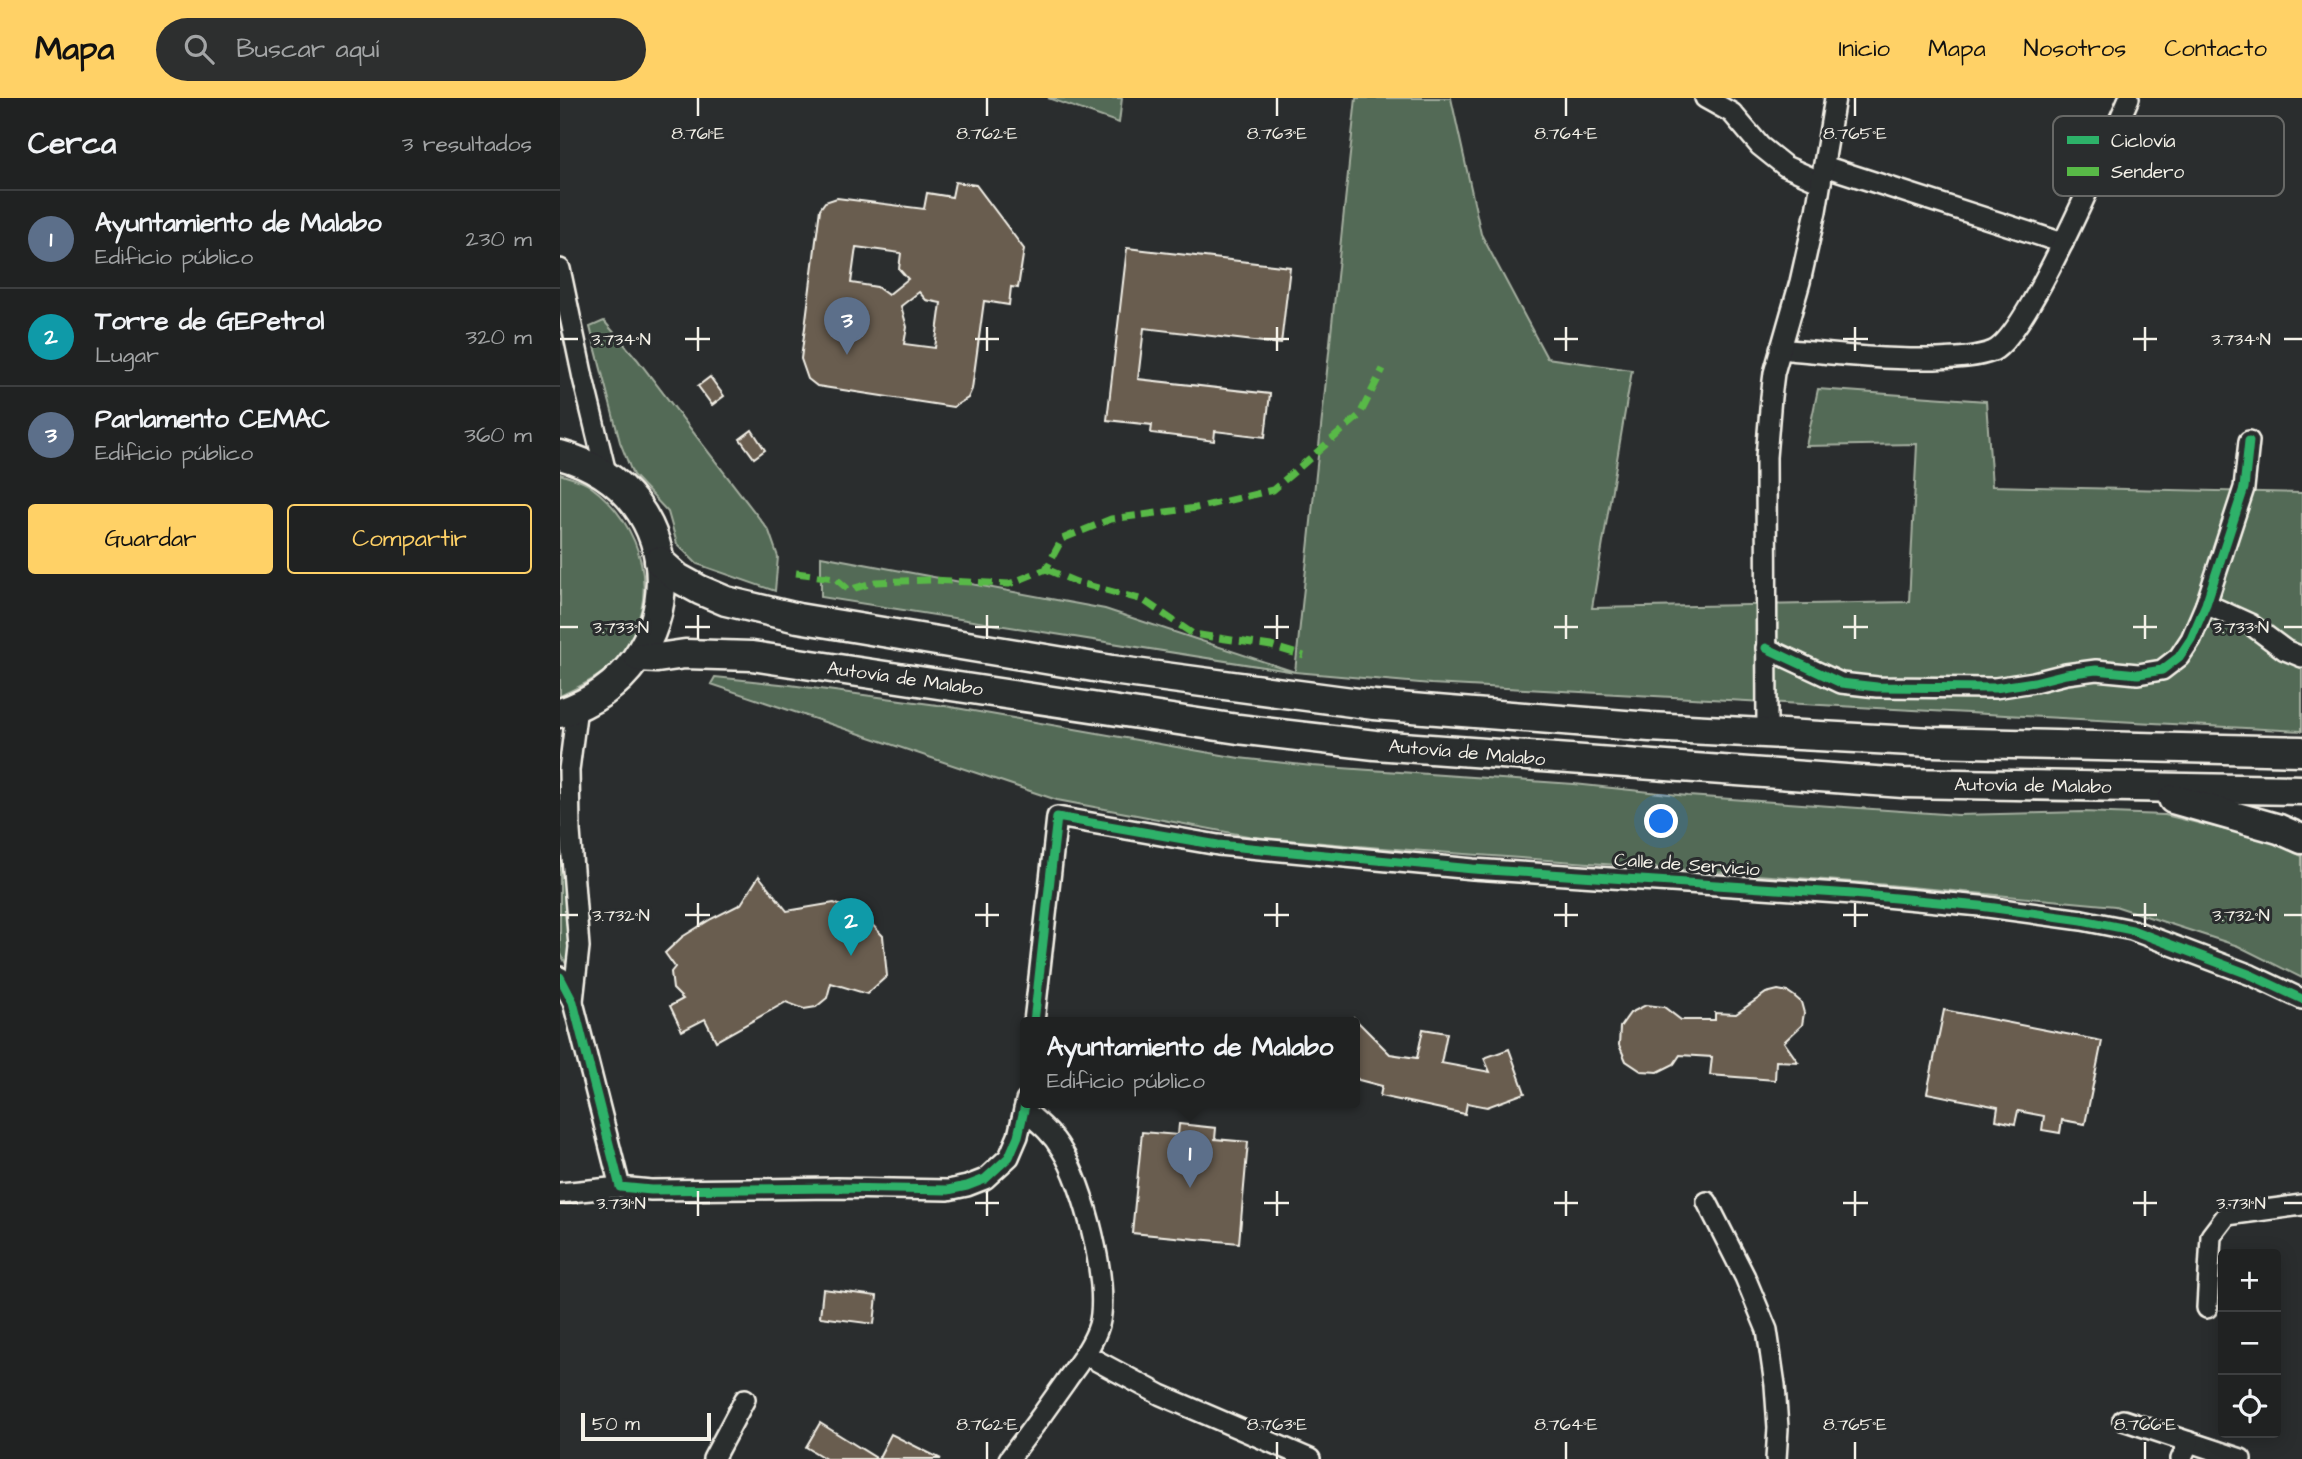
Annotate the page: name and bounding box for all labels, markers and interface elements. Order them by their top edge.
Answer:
search box [156,18,646,81]
text: Mapa [35,26,114,72]
icon: search [180,30,218,68]
text: Buscar aquí [236,31,379,67]
text: Inicio [1838,32,1890,66]
text: Mapa [1928,32,1986,66]
text: Nosotros [2024,32,2126,66]
text: Contacto [2164,32,2267,66]
legend [2053,116,2284,196]
text: 8.761°E [671,121,725,146]
text: 8.762°E [956,121,1018,146]
text: 8.763°E [1247,121,1308,146]
text: 8.764°E [1534,121,1598,146]
text: 8.765°E [1823,121,1887,146]
text: Cerca [28,123,116,165]
text: 3 resultados [402,128,532,160]
text: Ciclovía [2111,128,2176,155]
text: Sendero [2111,159,2184,186]
text: Ayuntamiento de Malabo [95,205,382,241]
text: 1 [50,223,52,255]
text: 230 m [466,223,532,255]
text: Edificio público [95,241,253,273]
pin: 3 [824,297,870,355]
text: Torre de GEPetrol [95,303,324,339]
text: 2 [44,321,58,353]
text: 320 m [466,321,532,353]
text: 3.734°N [591,327,651,352]
text: 3.734°N [2211,327,2271,352]
text: Lugar [95,339,159,371]
text: Parlamento CEMAC [95,401,330,437]
text: 3 [45,419,57,451]
text: 360 m [464,419,532,451]
text: Edificio público [95,437,253,469]
button: Guardar [28,504,273,574]
button: Compartir [287,504,532,574]
text: 3.733°N [593,615,649,640]
text: 3.733°N [2213,615,2269,640]
street label: Autovía de Malabo [825,655,985,703]
street label: Autovía de Malabo [1388,733,1547,773]
street label: Autovía de Malabo [1954,771,2112,801]
your location [1644,804,1678,838]
street label: Calle de Servicio [1613,846,1761,884]
pin: 2 [828,898,874,956]
text: 3.732°N [592,903,650,928]
text: 3.732°N [2212,903,2270,928]
popup [1020,1017,1360,1108]
text: Ayuntamiento de Malabo [1047,1029,1333,1065]
text: Edificio público [1047,1065,1205,1097]
pin: 1 [1167,1130,1213,1188]
text: 3.731°N [596,1191,646,1216]
text: 3.731°N [2216,1191,2266,1216]
map controls [2218,1249,2281,1438]
button: + [2218,1249,2281,1312]
button: − [2218,1312,2281,1375]
button: locate [2218,1375,2281,1438]
scale bar [581,1410,710,1442]
text: 50 m [592,1411,640,1438]
text: 8.762°E [956,1412,1018,1437]
text: 8.763°E [1247,1412,1308,1437]
text: 8.764°E [1534,1412,1598,1437]
text: 8.765°E [1823,1412,1887,1437]
text: 8.766°E [2114,1412,2177,1437]

